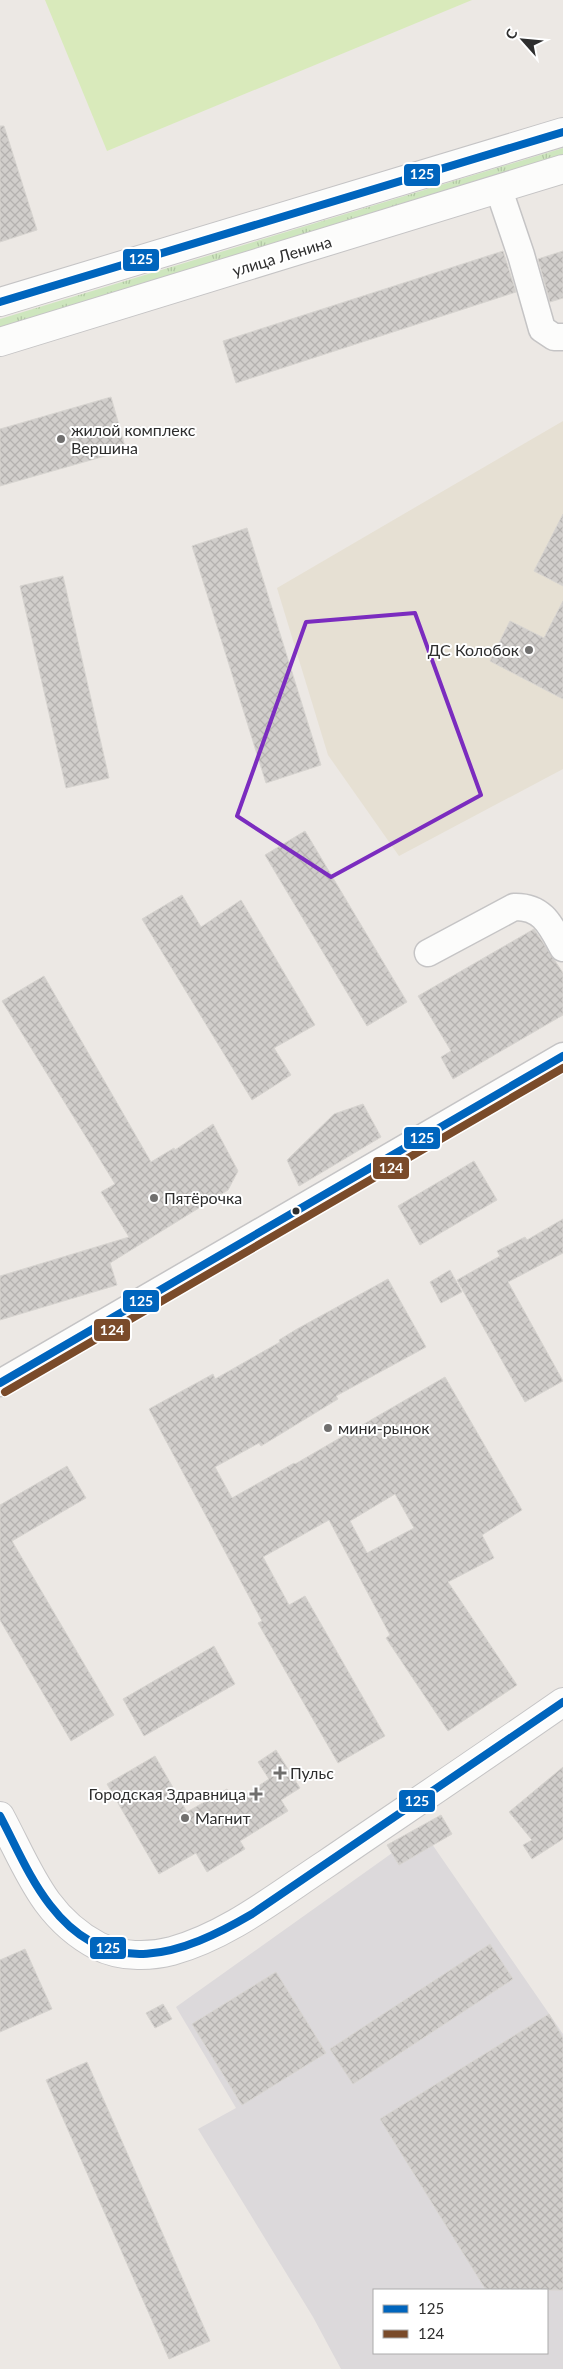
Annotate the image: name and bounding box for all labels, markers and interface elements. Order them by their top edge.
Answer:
north arrow [498,15,548,65]
text: С [501,25,521,42]
line badge: 125 [403,163,441,187]
text: 125 [410,165,434,182]
street label: улица Ленина [230,231,334,280]
line badge: 125 [122,248,160,272]
text: 125 [129,250,153,267]
place label: жилой комплекс Вершина [71,420,196,457]
marker: жилой комплекс Вершина [55,433,67,445]
place label: ДС Колобок [428,640,520,659]
marker: ДС Колобок [523,644,535,656]
line badge: 125 [403,1126,441,1150]
text: 125 [410,1129,434,1146]
line badge: 124 [372,1156,410,1180]
text: 124 [379,1159,403,1176]
place label: Пятёрочка [164,1188,242,1207]
marker: Пятёрочка [148,1192,160,1204]
unlabelled marker [291,1206,301,1216]
line badge: 125 [122,1289,160,1313]
text: 125 [129,1292,153,1309]
line badge: 124 [93,1318,131,1342]
text: 124 [100,1321,124,1338]
place label: мини-рынок [338,1418,430,1437]
marker: мини-рынок [322,1422,334,1434]
place label: Пульс [290,1763,334,1782]
marker: Пульс [274,1767,286,1779]
place label: Городская Здравница [88,1784,246,1803]
marker: Городская Здравница [250,1788,262,1800]
line badge: 125 [398,1789,436,1813]
text: 125 [405,1792,429,1809]
place label: Магнит [195,1808,251,1827]
marker: Магнит [179,1812,191,1824]
line badge: 125 [89,1936,127,1960]
text: 125 [96,1939,120,1956]
legend [373,2289,548,2354]
text: 125 [418,2299,444,2317]
text: 124 [418,2324,444,2342]

